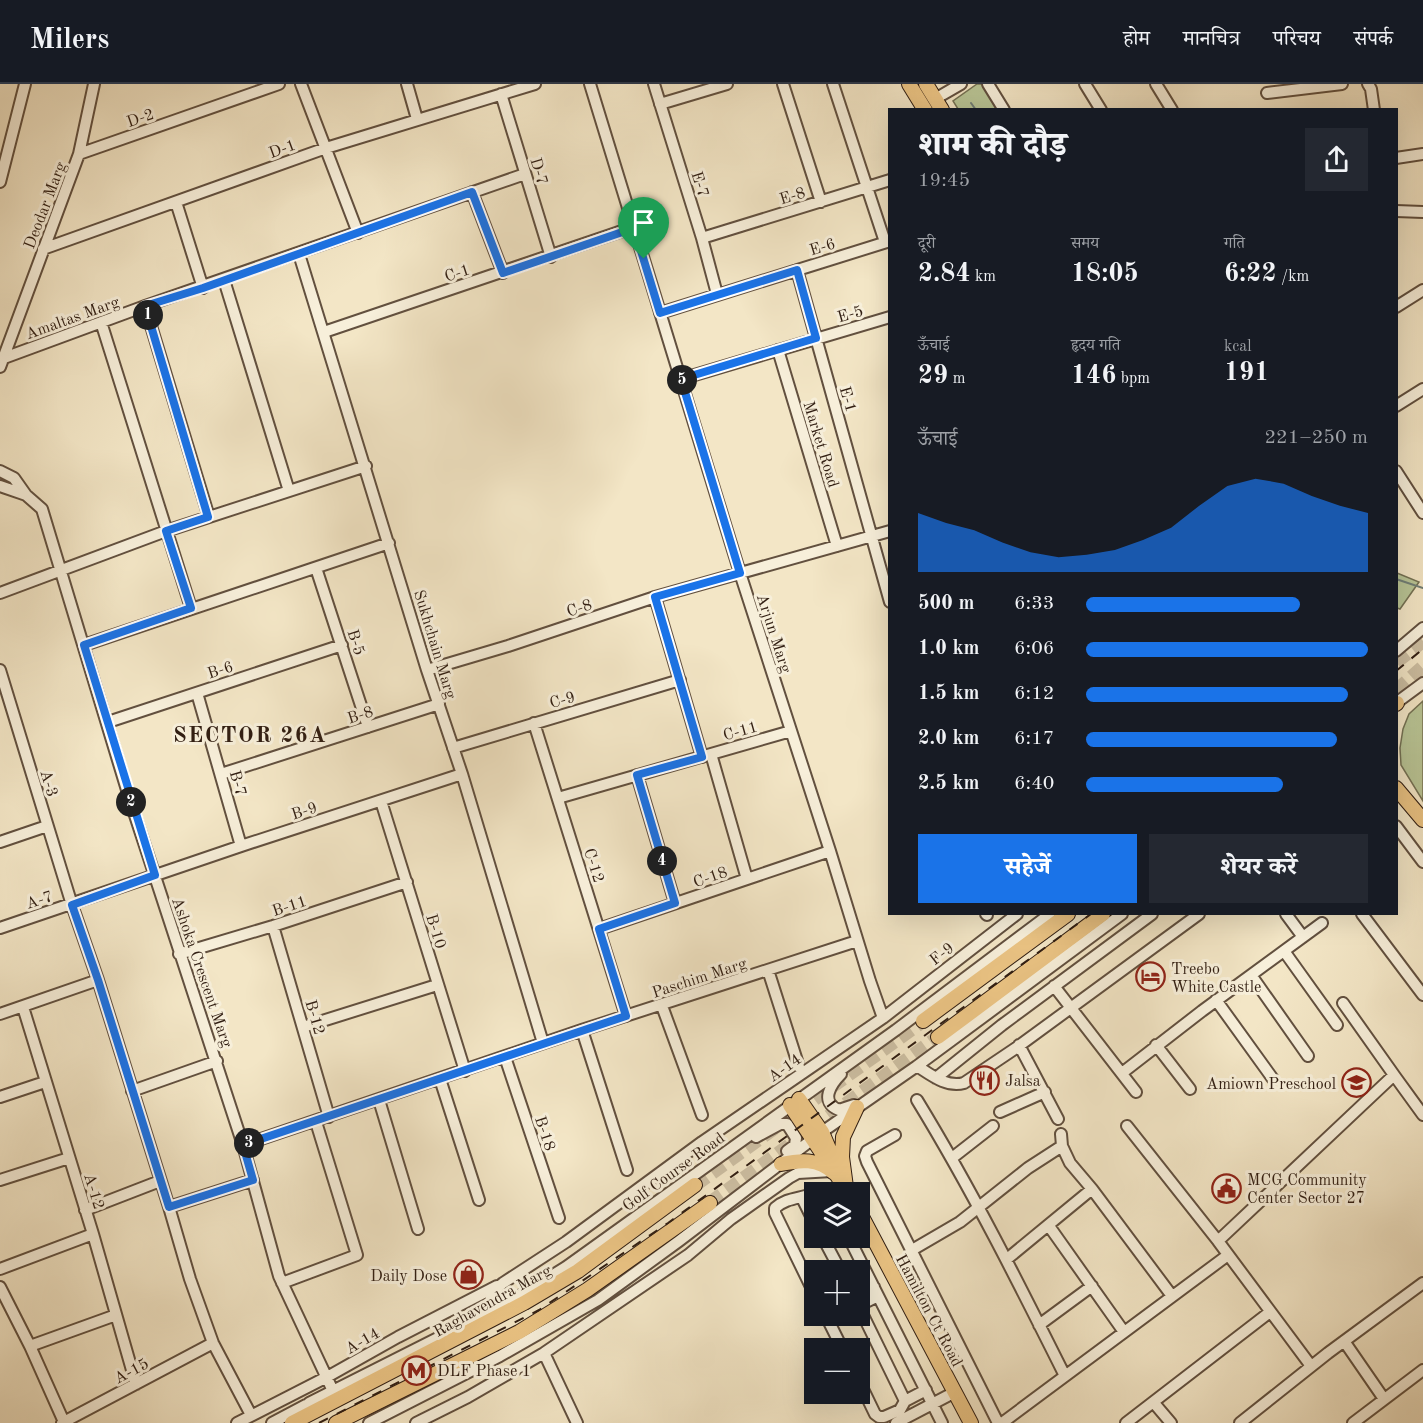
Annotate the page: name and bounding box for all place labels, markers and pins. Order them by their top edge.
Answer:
pin [618,197,669,259]
pin: 1 [133,300,163,330]
pin: 5 [667,365,697,395]
pin: 2 [116,787,146,817]
pin: 4 [647,846,677,876]
hotel icon: Treebo White Castle [1134,961,1166,993]
place label: Treebo White Castle [1171,962,1261,996]
restaurant icon: Jalsa [968,1064,1000,1096]
school or university icon: Amiown Preschool [1341,1067,1373,1099]
place label: Jalsa [1005,1074,1041,1090]
place label: Amiown Preschool [1206,1077,1336,1093]
pin: 3 [234,1128,264,1158]
public building icon: MCG Community Center Sector 27 [1210,1172,1242,1204]
place label: MCG Community Center Sector 27 [1247,1173,1367,1207]
shop icon: Daily Dose [452,1259,484,1291]
place label: Daily Dose [370,1269,447,1285]
metro station icon: DLF Phase 1 [400,1354,432,1386]
place label: DLF Phase 1 [437,1364,531,1380]

